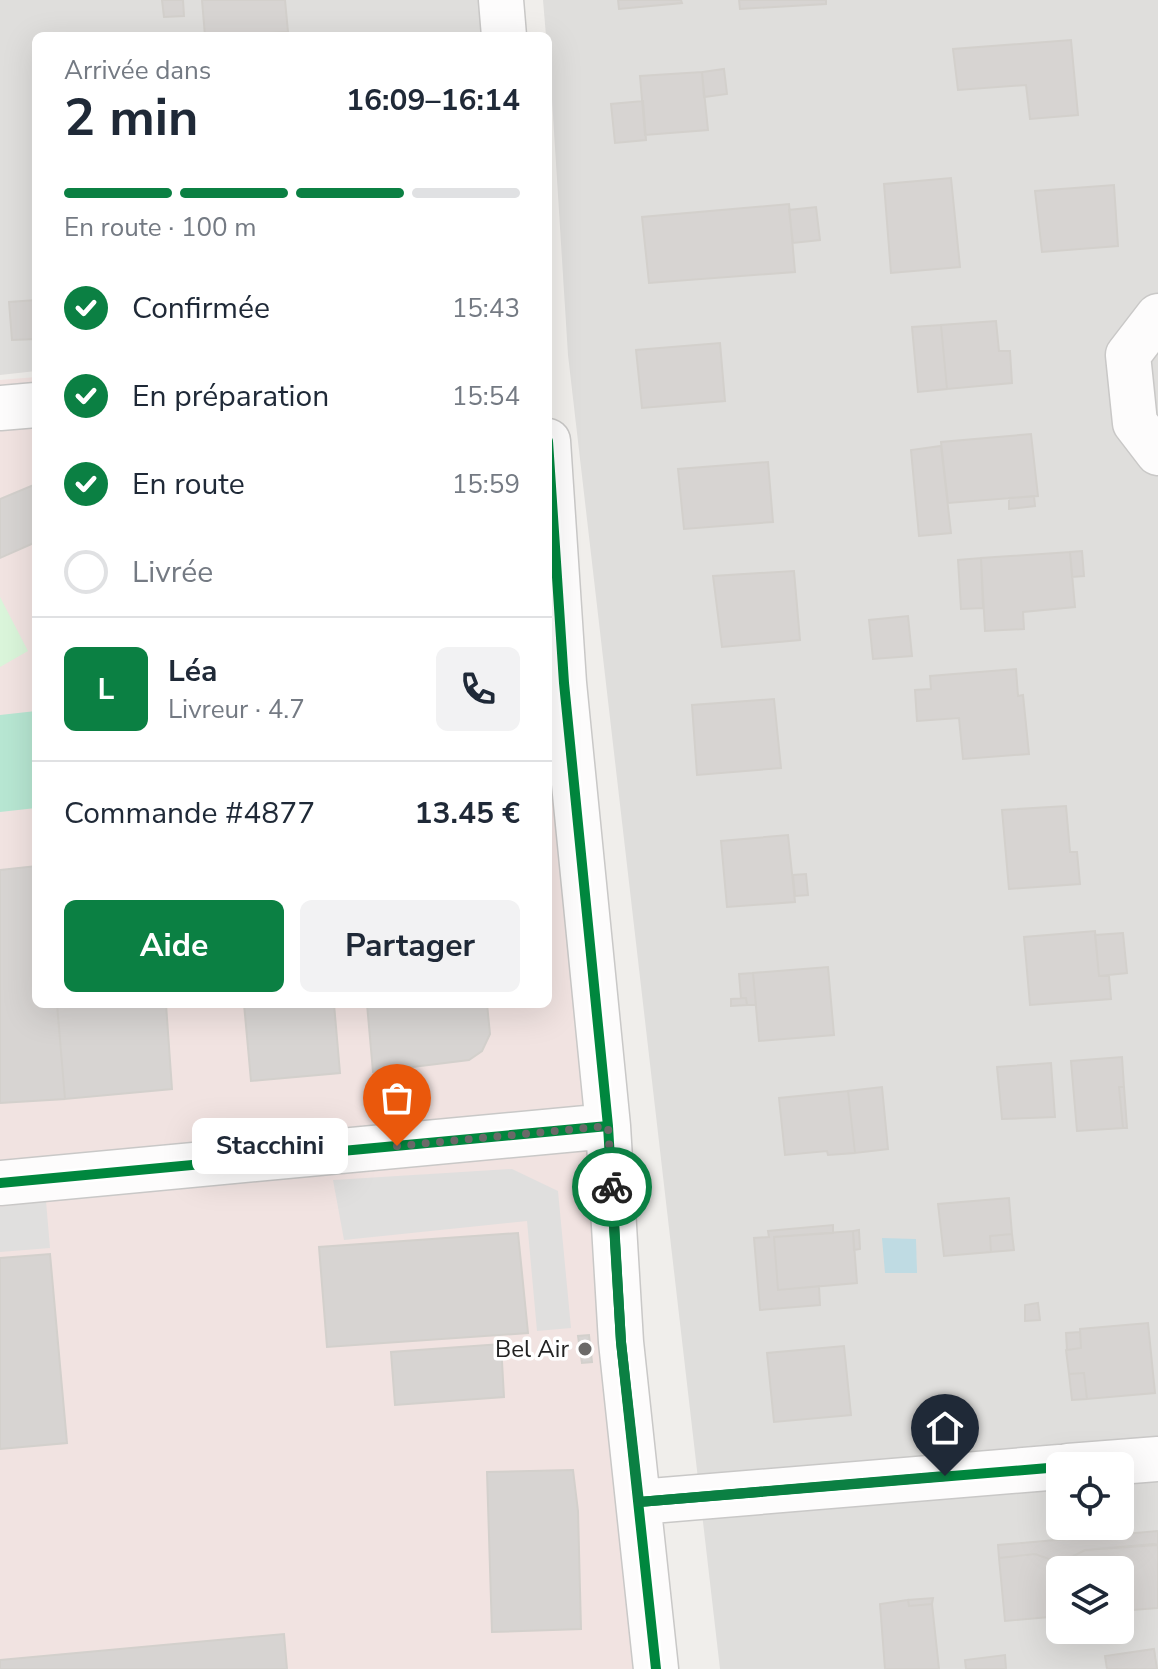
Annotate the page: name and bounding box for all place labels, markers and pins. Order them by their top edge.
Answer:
pin [363,1064,431,1146]
callout: Stacchini [193,1118,349,1174]
place label: Bel Air [495,1333,569,1365]
marker: Bel Air [576,1340,594,1358]
pin [911,1394,979,1476]

